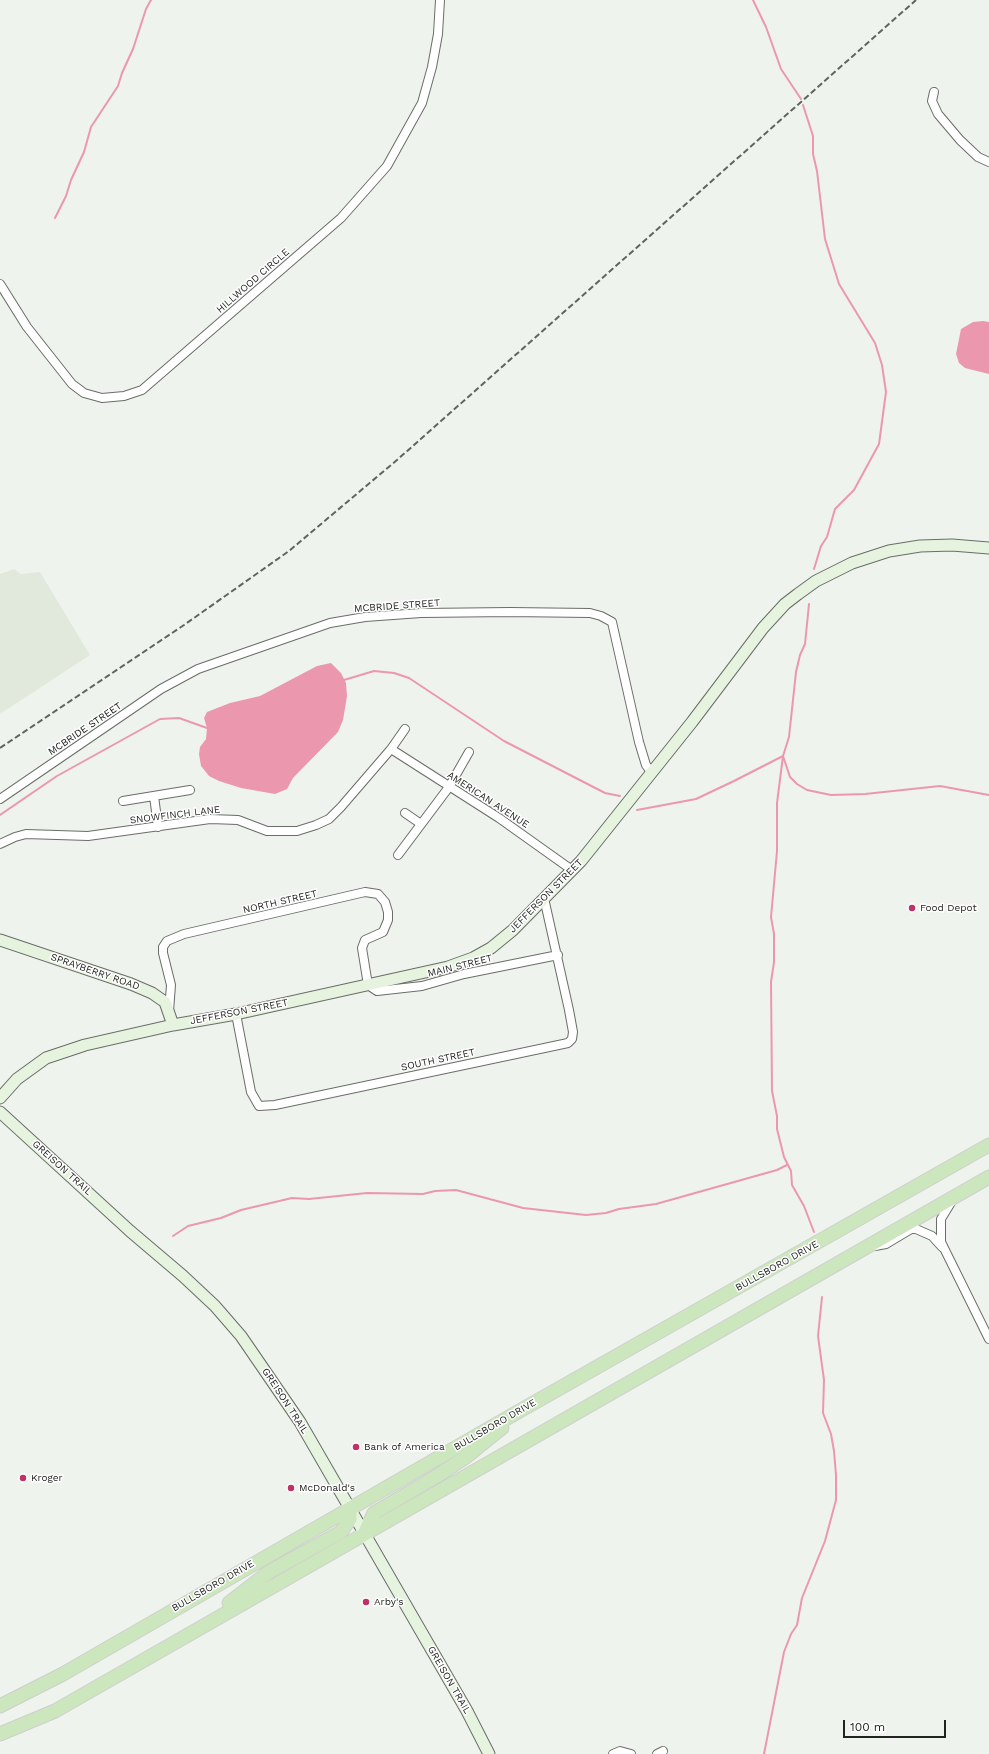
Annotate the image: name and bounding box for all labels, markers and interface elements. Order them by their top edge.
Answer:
street label: HILLWOOD CIRCLE [214,246,292,316]
street label: MCBRIDE STREET [354,597,440,615]
street label: MCBRIDE STREET [46,700,124,758]
street label: AMERICAN AVENUE [445,769,531,831]
street label: SNOWFINCH LANE [129,803,221,827]
street label: JEFFERSON STREET [507,857,585,935]
street label: NORTH STREET [242,888,318,916]
place label: Food Depot [920,902,977,914]
marker: Food Depot [907,903,917,913]
street label: SPRAYBERRY ROAD [49,951,141,993]
street label: MAIN STREET [426,952,494,980]
street label: JEFFERSON STREET [189,997,289,1027]
street label: SOUTH STREET [400,1046,476,1074]
street label: GREISON TRAIL [30,1138,94,1198]
street label: BULLSBORO DRIVE [733,1238,821,1294]
street label: GREISON TRAIL [259,1366,311,1436]
street label: BULLSBORO DRIVE [452,1397,538,1453]
place label: Bank of America [364,1441,445,1453]
marker: Bank of America [351,1442,361,1452]
place label: Kroger [31,1472,63,1484]
marker: Kroger [18,1473,28,1483]
place label: McDonald's [299,1482,355,1494]
marker: McDonald's [286,1483,296,1493]
street label: BULLSBORO DRIVE [170,1558,256,1614]
place label: Arby's [374,1596,403,1608]
marker: Arby's [361,1597,371,1607]
street label: GREISON TRAIL [425,1644,473,1716]
scale bar [845,1712,948,1738]
text: 100 m [850,1720,885,1734]

